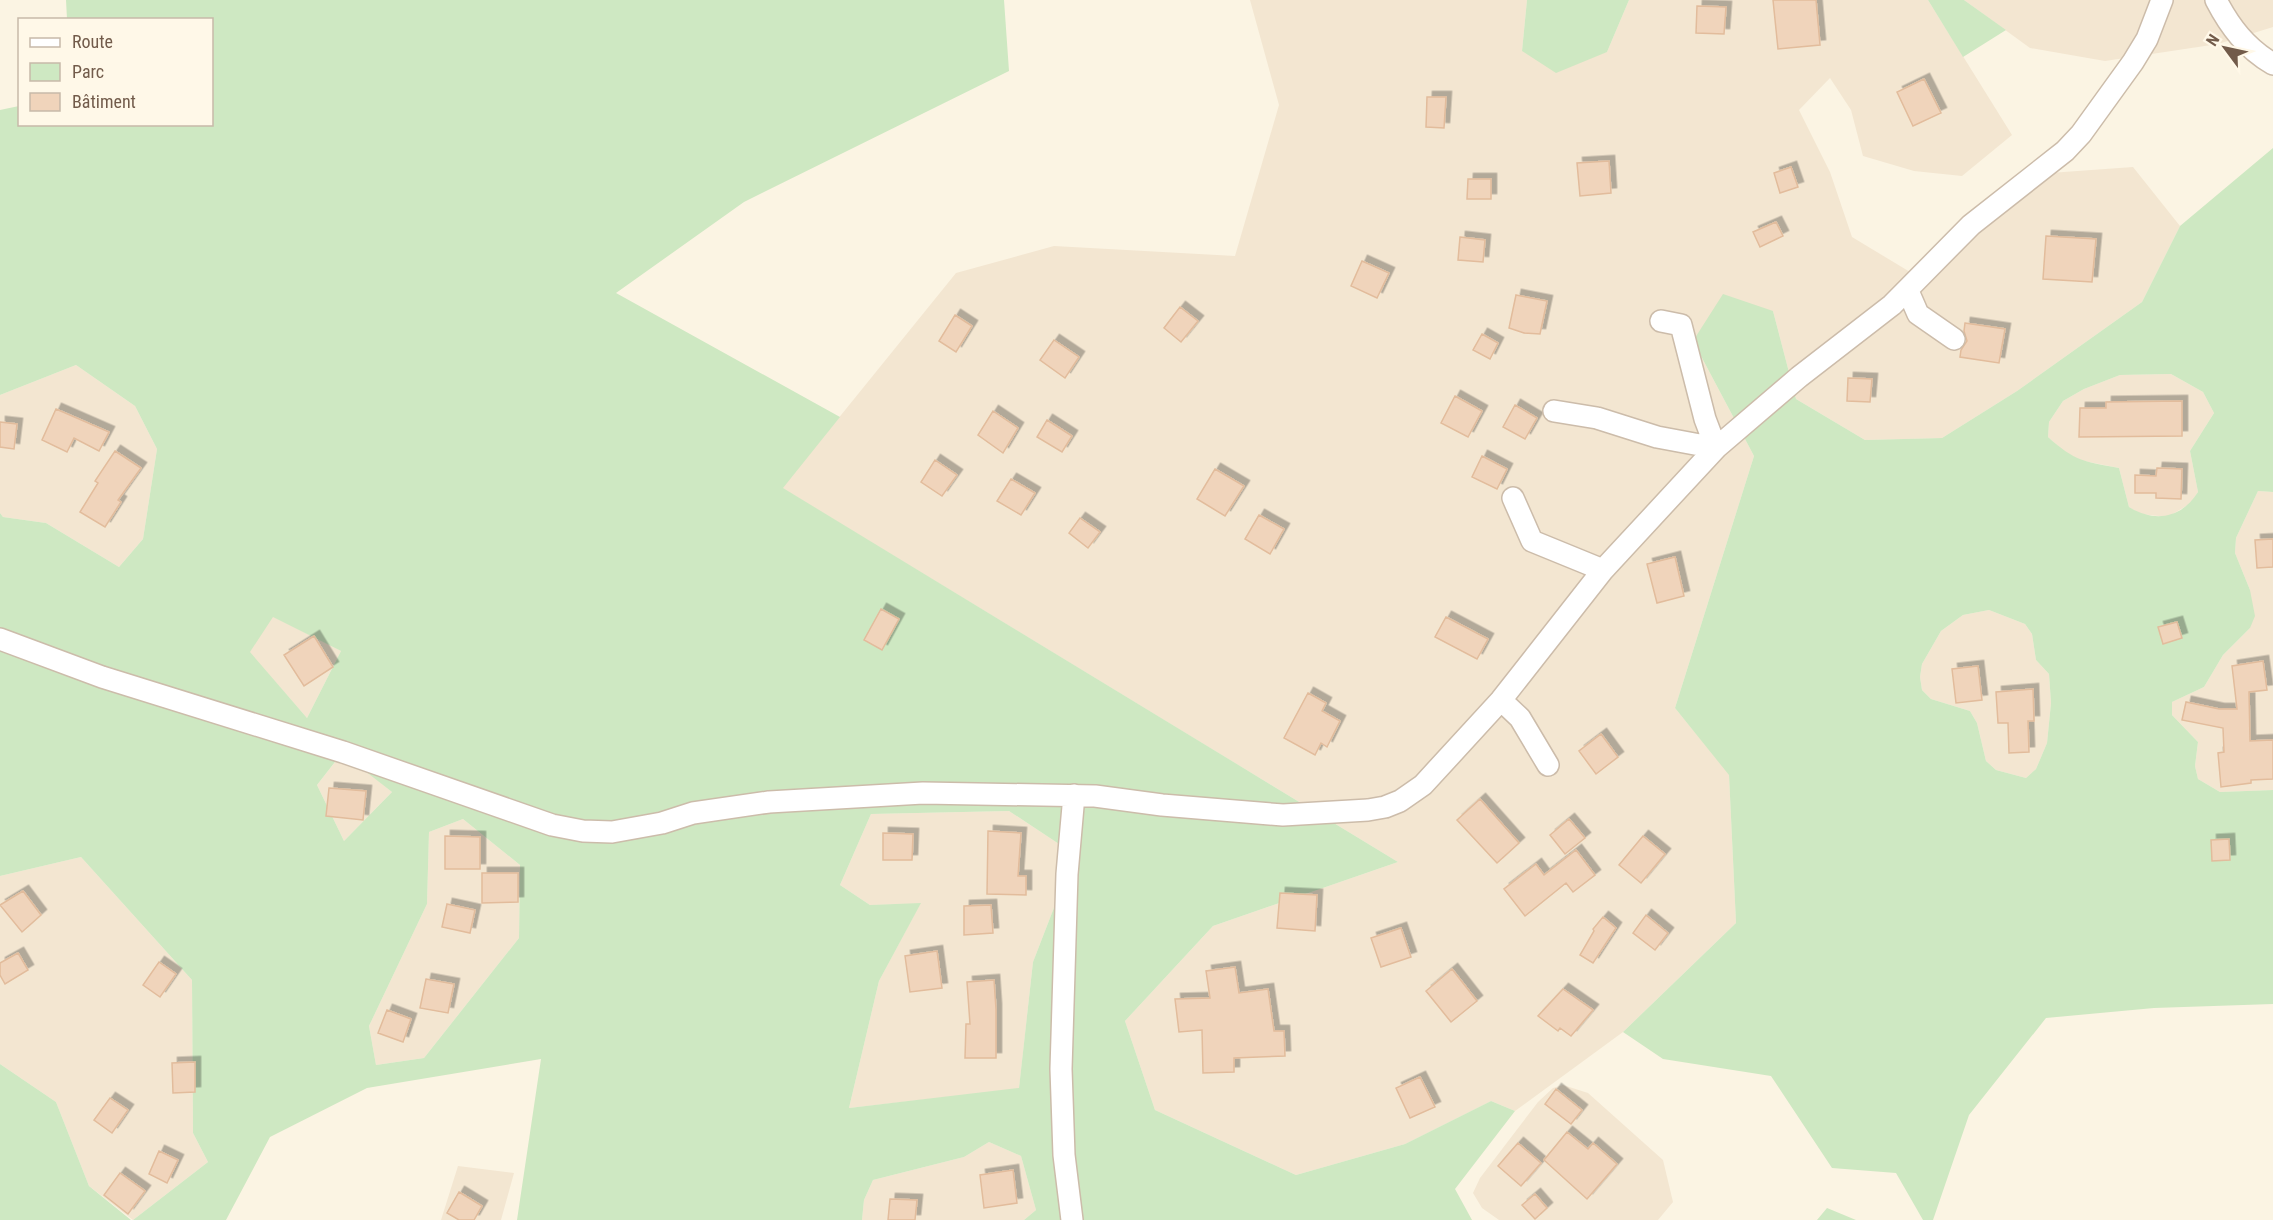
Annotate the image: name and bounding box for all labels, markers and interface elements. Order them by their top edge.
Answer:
legend [18,18,213,126]
north arrow [2195,18,2255,78]
text: Route [72,31,113,52]
text: N [2202,31,2223,49]
text: Parc [72,61,104,82]
text: Bâtiment [72,91,136,112]

